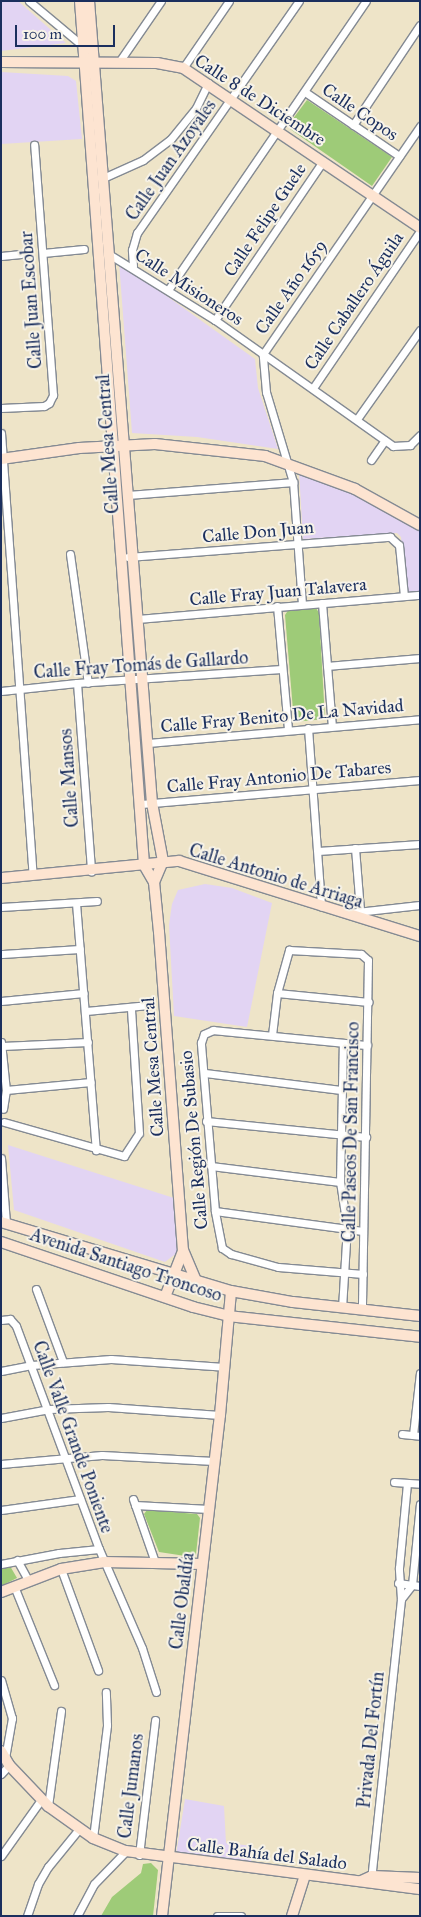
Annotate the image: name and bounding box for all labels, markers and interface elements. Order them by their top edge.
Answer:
scale bar [18,15,118,47]
text: 100 m [23,25,62,43]
street label: Calle 8 de Diciembre [191,50,329,150]
street label: Calle Copos [318,79,402,145]
street label: Calle Juan Azoyales [121,95,221,225]
street label: Calle Felipe Guele [219,159,311,281]
street label: Calle Caballero Águila [300,228,408,374]
street label: Calle Juan Escobar [15,230,47,370]
street label: Calle Año 1659 [251,236,331,338]
street label: Calle Misioneros [131,244,247,330]
street label: Calle Mesa Central [92,373,124,515]
street label: Calle Don Juan [201,516,315,548]
street label: Calle Fray Juan Talavera [188,573,368,611]
street label: Calle Fray Tomás de Gallardo [33,647,249,683]
street label: Calle Fray Benito De La Navidad [159,695,405,737]
street label: Calle Mansos [55,728,83,828]
street label: Calle Fray Antonio De Tabares [166,756,392,798]
street label: Calle Antonio de Arriaga [187,839,365,913]
street label: Calle Mesa Central [137,996,169,1138]
street label: Calle Paseos De San Francisco [338,1021,364,1243]
street label: Calle Región De Subasio [175,1050,213,1230]
street label: Avenida Santiago Troncoso [27,1224,225,1306]
street label: Calle Valle Grande Poniente [28,1338,118,1536]
street label: Calle Obaldía [165,1551,199,1651]
street label: Privada Del Fortín [353,1671,389,1809]
street label: Calle Jumanos [114,1732,148,1840]
street label: Calle Bahía del Salado [186,1833,348,1875]

